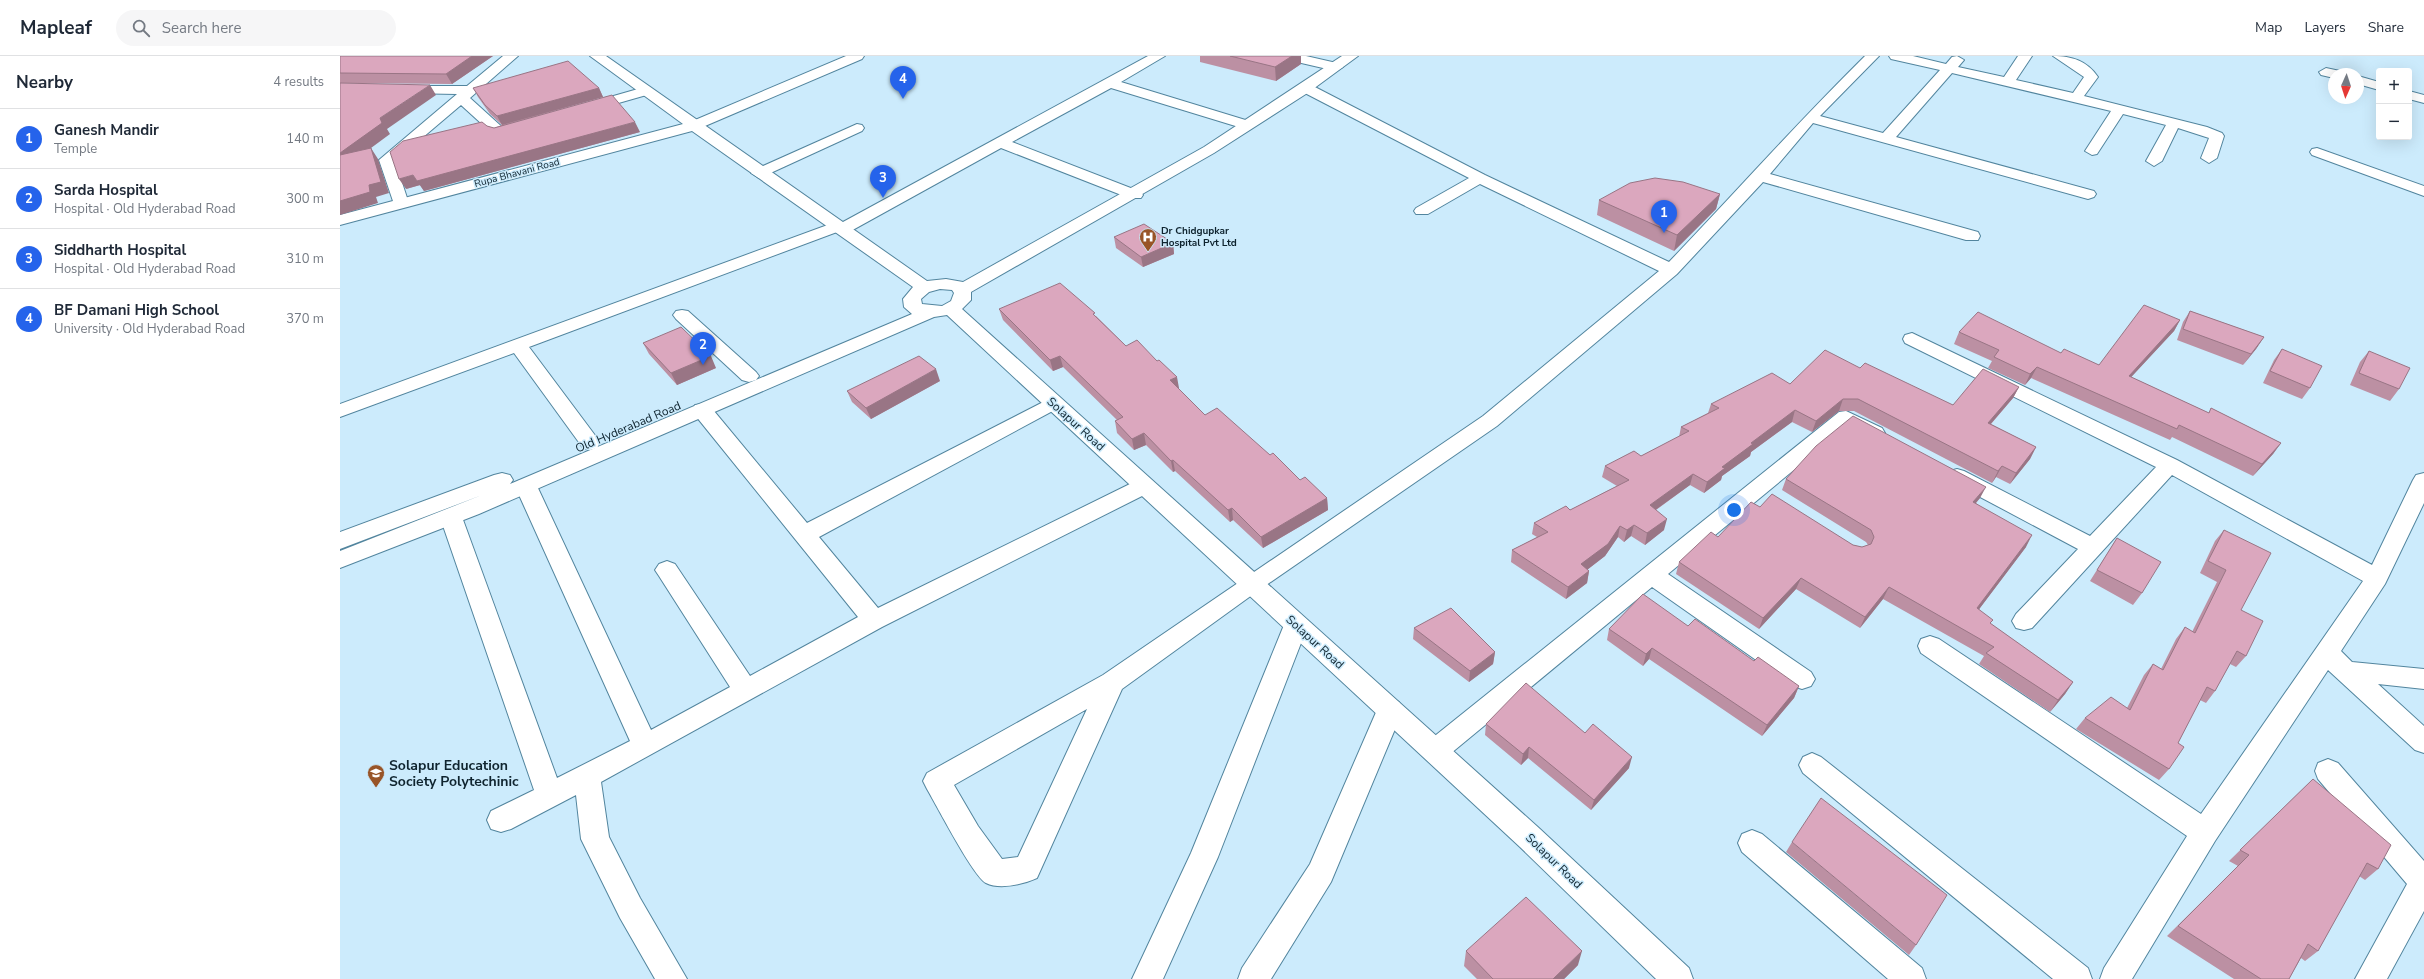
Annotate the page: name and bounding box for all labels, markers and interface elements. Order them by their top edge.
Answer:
search box [116,10,396,46]
text: Mapleaf [20,15,92,41]
icon: search [130,17,152,39]
text: Search here [162,18,241,38]
text: Map [2255,18,2282,37]
text: Layers [2304,18,2346,37]
text: Share [2368,18,2404,37]
pin: 4 [890,66,916,99]
north arrow [2328,68,2364,104]
map controls [2376,68,2412,140]
button: + [2376,68,2412,104]
text: Nearby [16,71,73,94]
text: 4 results [273,73,324,91]
button: − [2376,104,2412,140]
text: Ganesh Mandir [54,120,159,140]
text: 1 [25,130,33,148]
text: 140 m [286,130,324,148]
text: Temple [54,140,97,158]
street label: Rupa Bhavani Road [473,155,561,191]
pin: 3 [870,165,896,198]
text: Sarda Hospital [54,180,158,200]
text: 2 [25,190,33,208]
text: 300 m [286,190,324,208]
text: Hospital · Old Hyderabad Road [54,200,236,218]
pin: 1 [1651,200,1677,233]
place label: Dr Chidgupkar Hospital Pvt Ltd [1161,224,1237,250]
hospital icon: Dr Chidgupkar Hospital Pvt Ltd [1138,227,1158,252]
text: Siddharth Hospital [54,240,186,260]
text: 3 [25,250,33,268]
text: 310 m [286,250,324,268]
text: Hospital · Old Hyderabad Road [54,260,236,278]
text: BF Damani High School [54,300,219,320]
text: 4 [25,310,33,328]
text: 370 m [286,310,324,328]
text: University · Old Hyderabad Road [54,320,245,338]
pin: 2 [690,332,716,365]
street label: Solapur Road [1044,394,1108,454]
street label: Old Hyderabad Road [573,397,683,457]
your location [1724,500,1744,520]
street label: Solapur Road [1283,612,1347,672]
place label: Solapur Education Society Polytechinic [389,756,519,791]
school or university icon: Solapur Education Society Polytechinic [366,763,386,788]
street label: Solapur Road [1522,830,1586,892]

